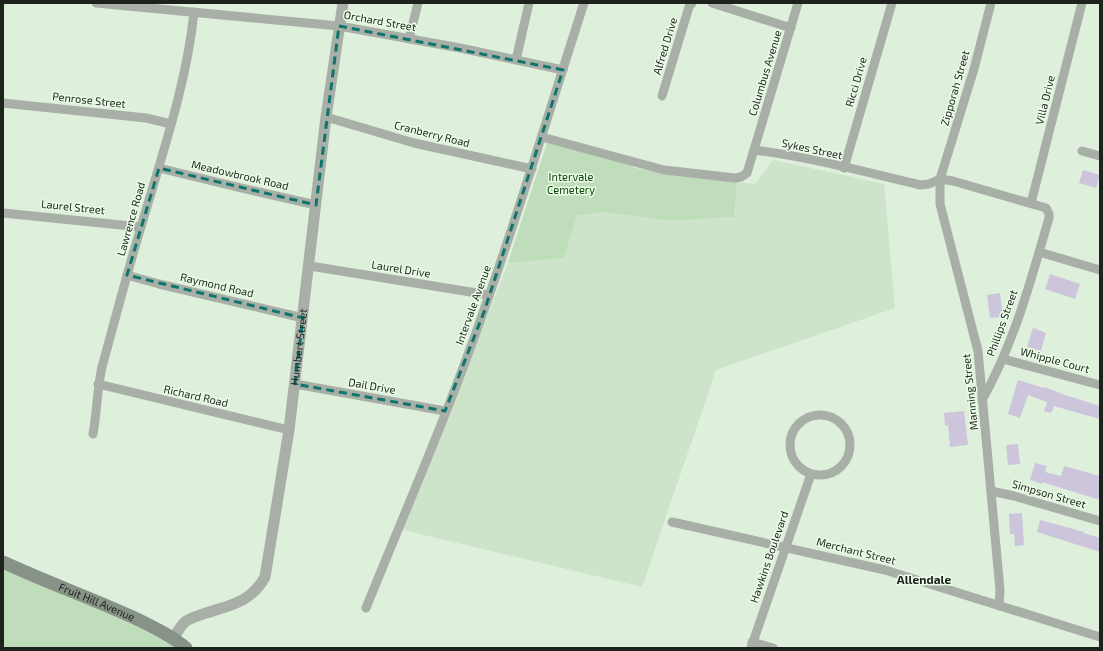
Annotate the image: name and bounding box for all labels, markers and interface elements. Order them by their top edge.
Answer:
street label: Orchard Street [343,8,417,33]
street label: Alfred Drive [650,16,679,76]
street label: Columbus Avenue [745,28,784,117]
street label: Zipporah Street [938,49,971,127]
street label: Ricci Drive [842,55,869,108]
street label: Villa Drive [1032,74,1057,126]
street label: Penrose Street [52,89,126,110]
street label: Cranberry Road [393,118,471,149]
street label: Sykes Street [780,136,844,161]
street label: Meadowbrook Road [190,157,290,192]
park label: Intervale Cemetery [547,170,595,196]
street label: Lawrence Road [114,180,147,257]
street label: Laurel Street [40,197,106,216]
street label: Laurel Drive [371,257,432,280]
street label: Intervale Avenue [452,263,493,346]
street label: Raymond Road [179,270,255,299]
street label: Phillips Street [983,288,1020,358]
street label: Humbert Street [287,308,309,386]
street label: Whipple Court [1019,344,1091,375]
street label: Manning Street [959,353,980,431]
street label: Dail Drive [347,375,397,396]
street label: Richard Road [163,382,230,409]
street label: Simpson Street [1011,477,1088,510]
street label: Hawkins Boulevard [747,509,790,604]
street label: Merchant Street [815,534,897,567]
district label: Allendale [897,572,951,586]
street label: Fruit Hill Avenue [57,580,137,623]

